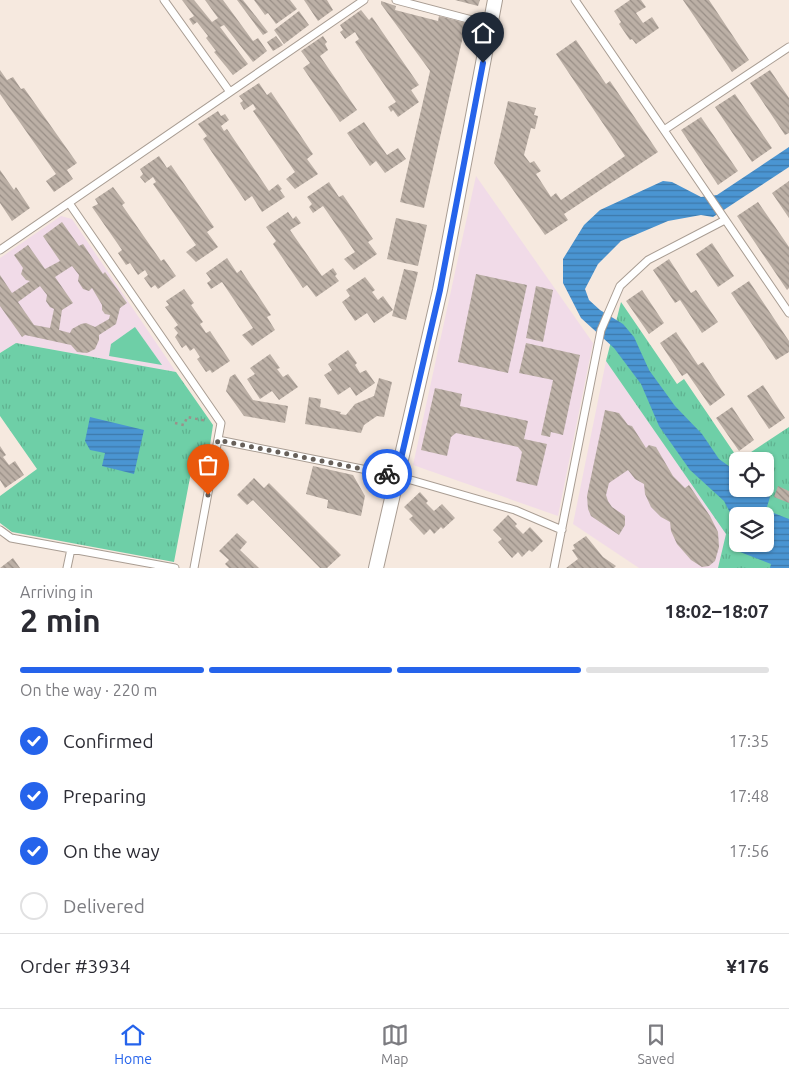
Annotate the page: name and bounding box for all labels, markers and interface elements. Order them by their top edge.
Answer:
pin [462,12,504,63]
icon: home [469,19,497,47]
pin [187,444,229,495]
courier [362,449,412,499]
icon: bag [194,451,222,479]
map controls [729,452,774,552]
button: locate [729,452,774,497]
icon: bike [373,460,401,488]
button: layers [729,507,774,552]
text: Arriving in [20,583,93,601]
text: 18:02–18:07 [664,600,769,622]
text: 2 min [20,602,101,638]
text: On the way · 220 m [20,681,157,699]
icon: check [20,727,48,755]
text: Confirmed [63,730,154,752]
text: 17:35 [729,732,769,750]
icon: check [20,782,48,810]
text: Preparing [63,785,147,807]
text: 17:48 [729,787,769,805]
icon: check [20,837,48,865]
text: On the way [63,840,160,862]
text: 17:56 [729,842,769,860]
text: Delivered [63,895,145,917]
text: Order #3934 [20,955,130,977]
text: ¥176 [726,955,769,977]
tab: Home [114,1021,152,1067]
tab: Map [381,1021,409,1067]
tab: Saved [637,1021,675,1067]

